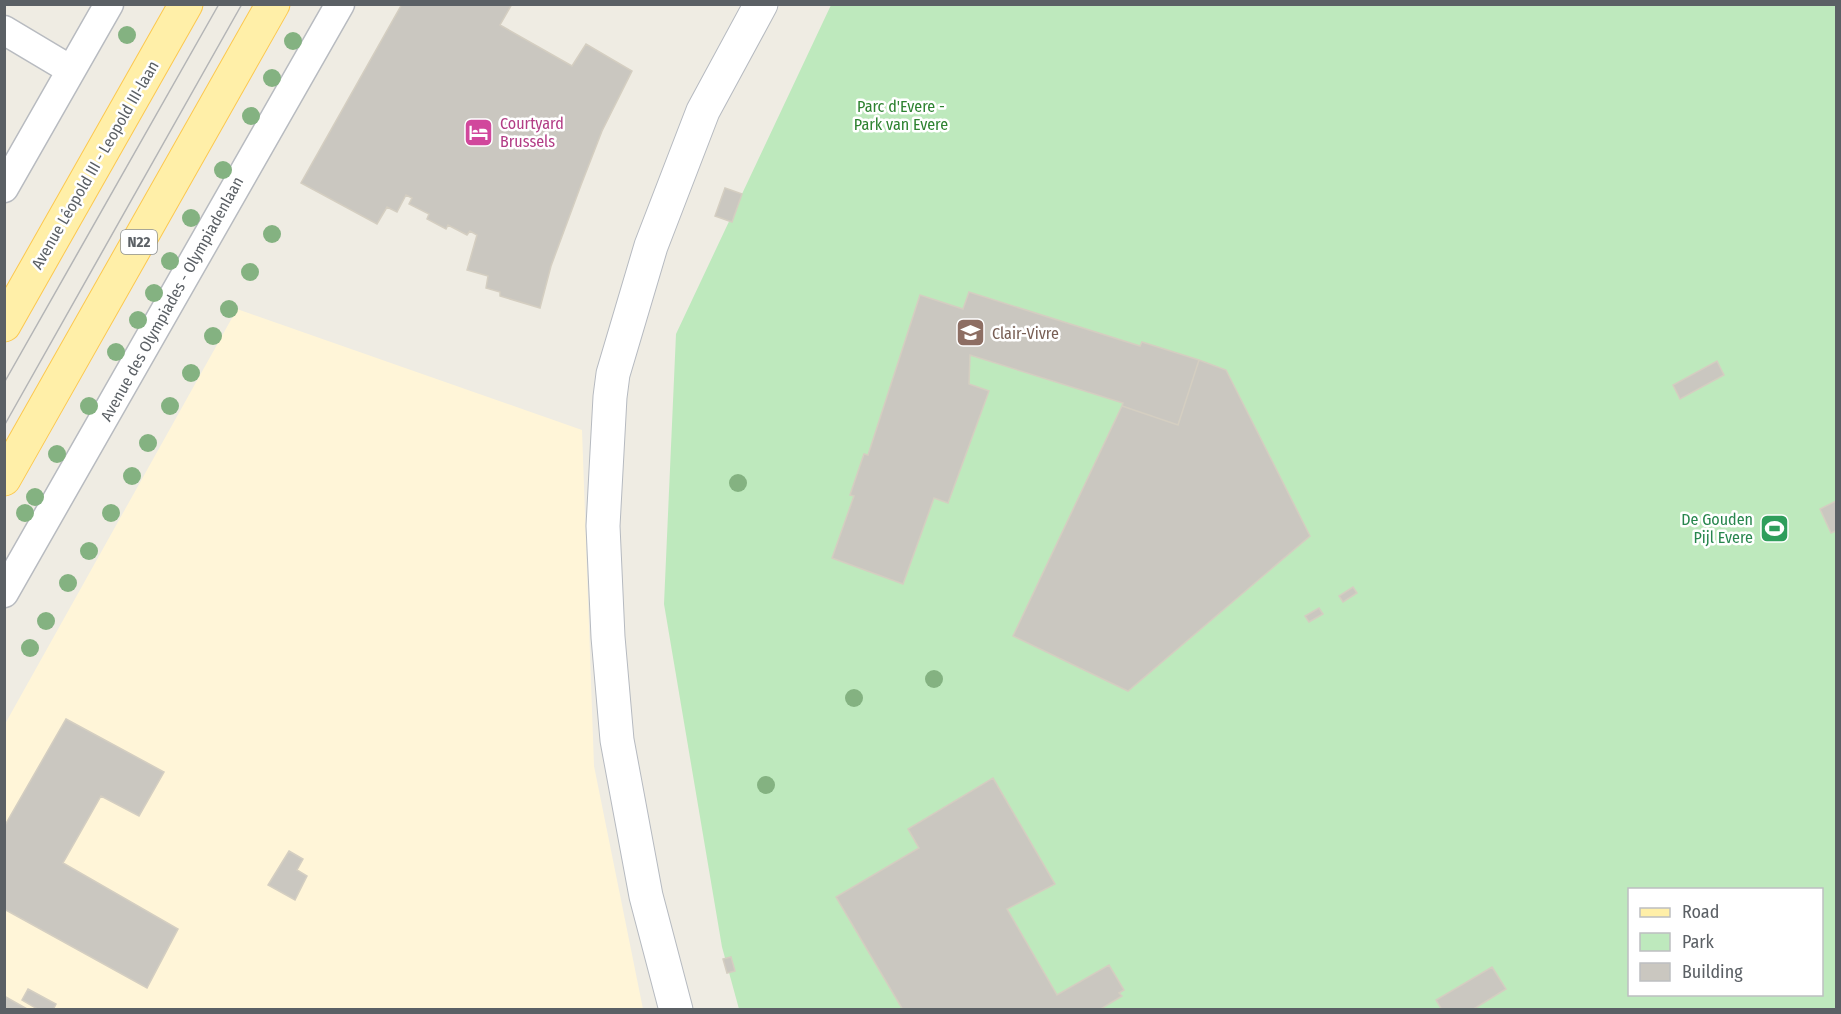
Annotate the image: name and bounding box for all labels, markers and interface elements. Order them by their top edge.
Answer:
street label: Avenue Léopold III - Leopold III-laan [27,57,163,273]
park label: Parc d'Evere - Park van Evere [854,97,948,134]
place label: Courtyard Brussels [500,114,564,151]
hotel icon: Courtyard Brussels [463,116,495,148]
street label: Avenue des Olympiades - Olympiadenlaan [97,173,247,425]
road number: N22 [121,230,157,254]
school or university icon: Clair-Vivre [955,317,987,349]
place label: Clair-Vivre [992,324,1059,343]
place label: De Gouden Pijl Evere [1681,510,1753,547]
sports icon: De Gouden Pijl Evere [1758,512,1790,544]
legend [1628,888,1823,996]
text: Road [1682,901,1719,923]
text: Park [1682,931,1715,953]
text: Building [1682,961,1743,983]

